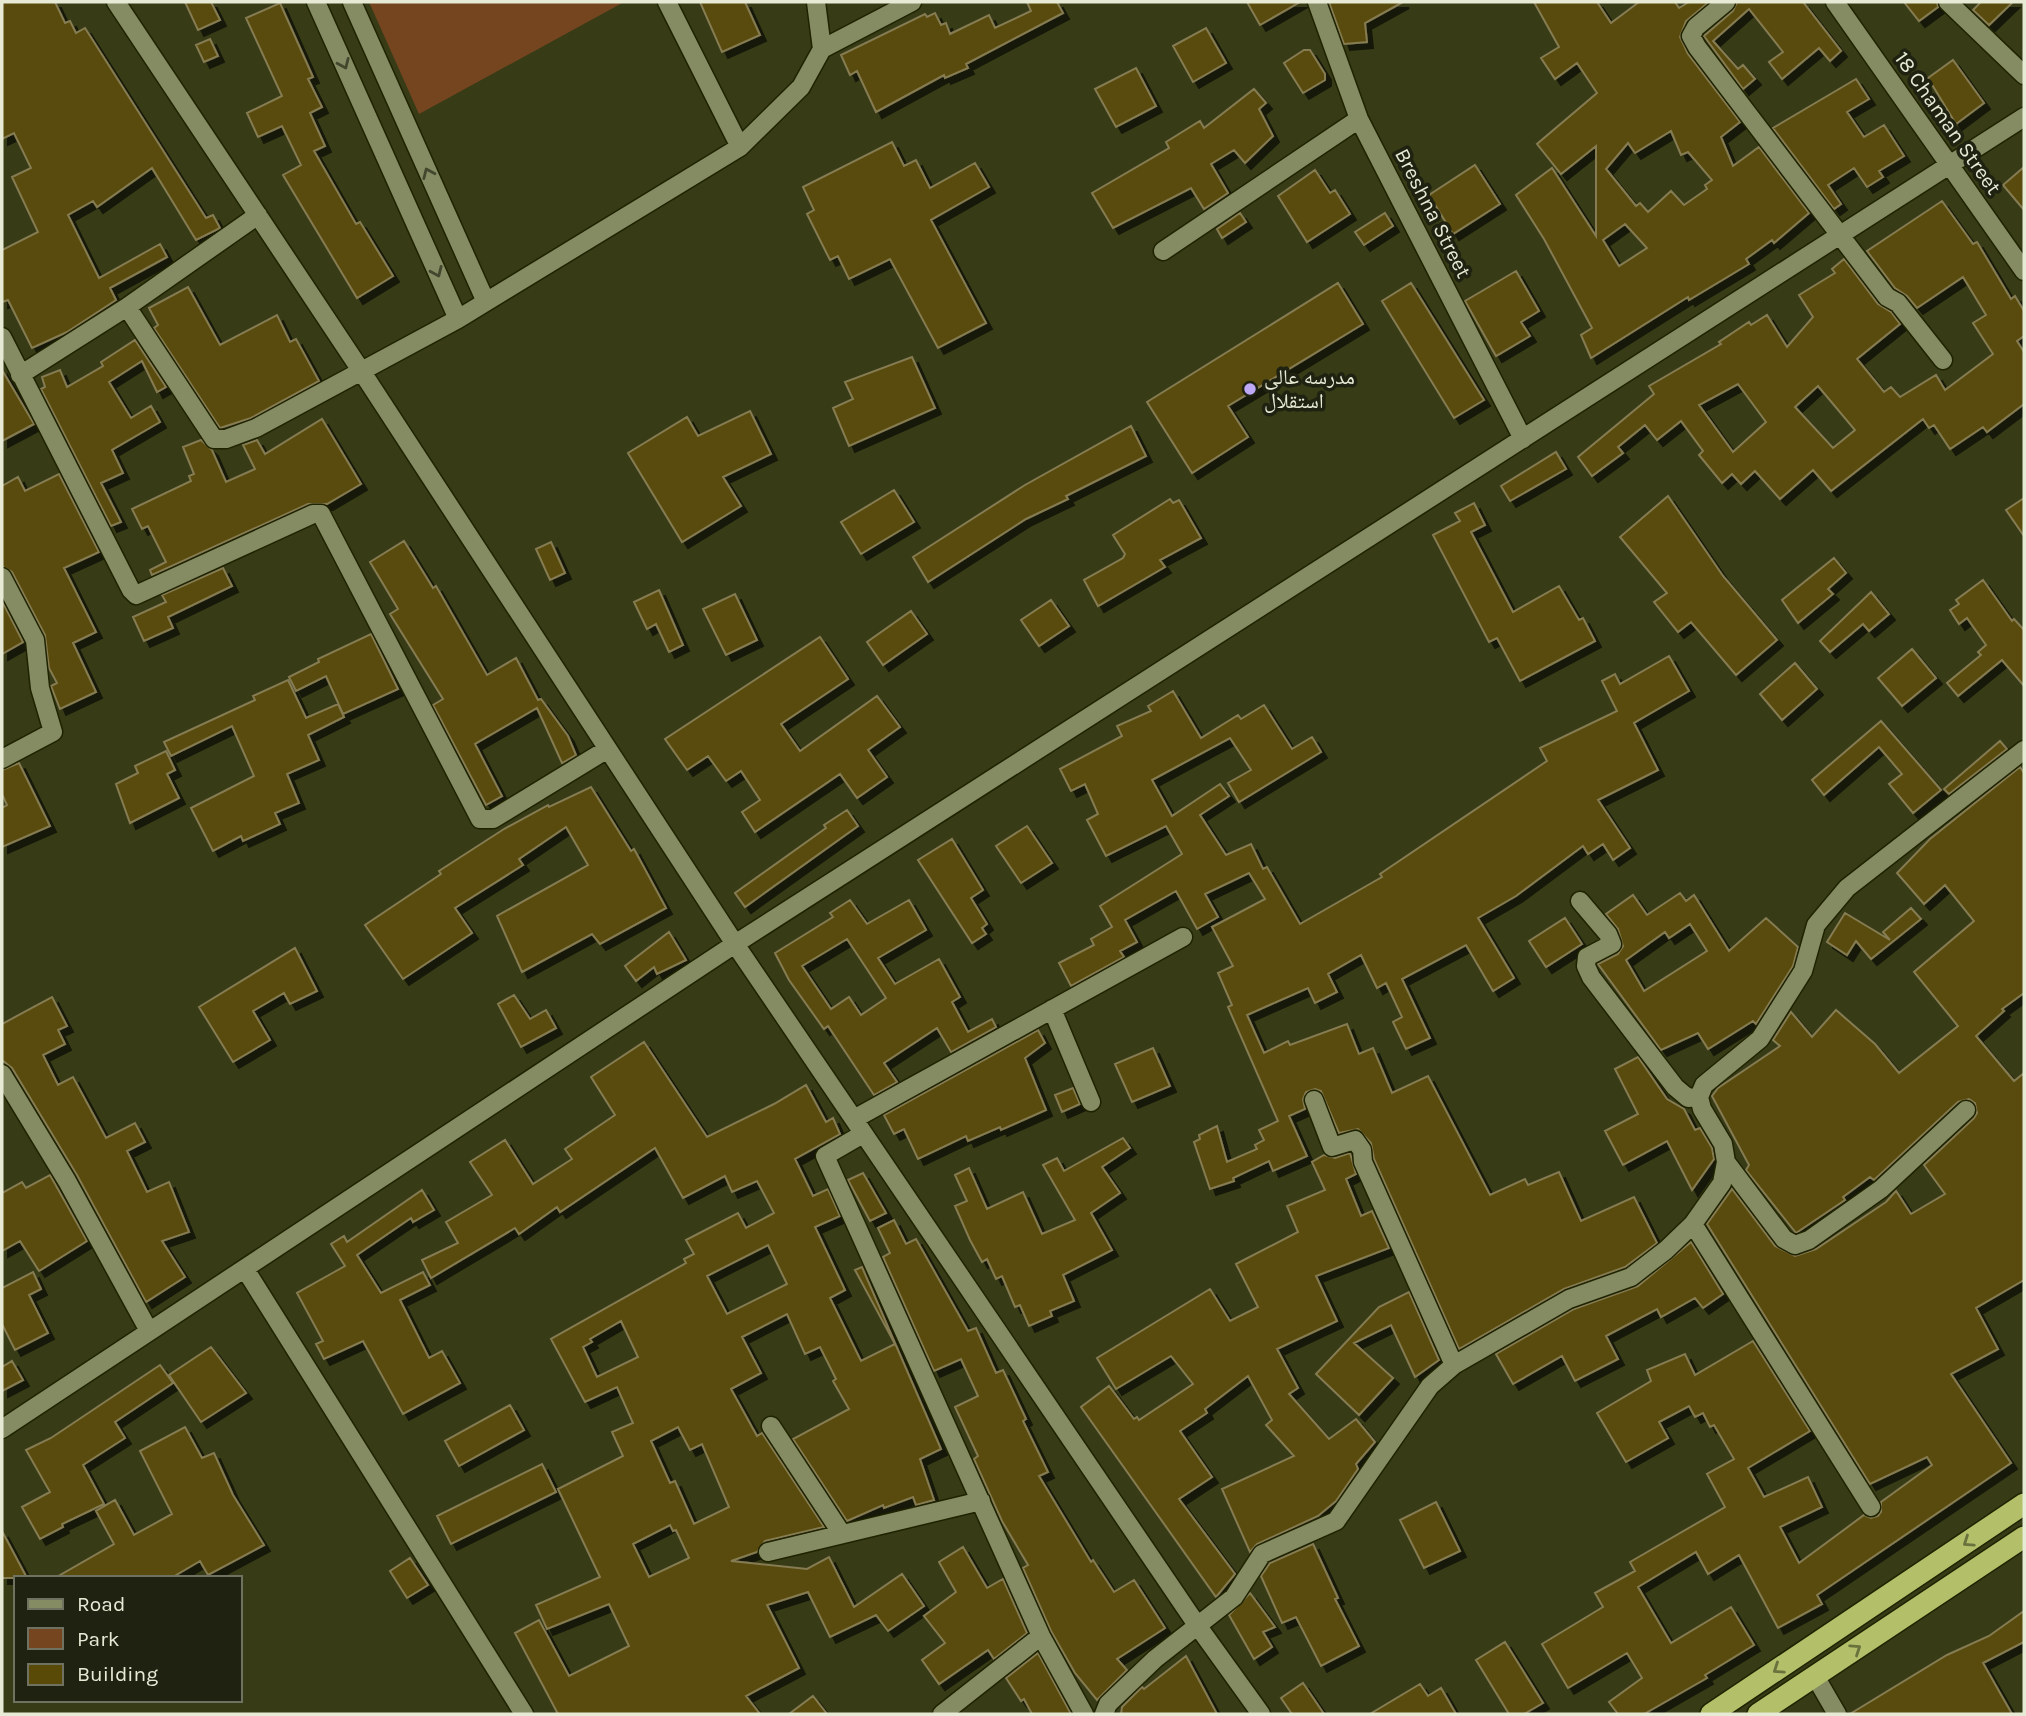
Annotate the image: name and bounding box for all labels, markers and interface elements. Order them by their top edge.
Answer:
street label: 18 Chaman Street [1890,47,2006,199]
one-way arrow [336,57,350,69]
street label: Breshna Street [1390,144,1476,282]
one-way arrow [422,167,436,180]
one-way arrow [428,265,442,277]
place label: مدرسه عالی استقلال [1264,365,1355,413]
marker: مدرسه عالی استقلال [1242,381,1258,397]
one-way arrow [1962,1534,1975,1547]
legend [14,1576,242,1702]
text: Road [77,1592,125,1616]
text: Park [77,1627,120,1651]
one-way arrow [1848,1644,1861,1657]
one-way arrow [1773,1661,1786,1674]
text: Building [77,1662,158,1686]

